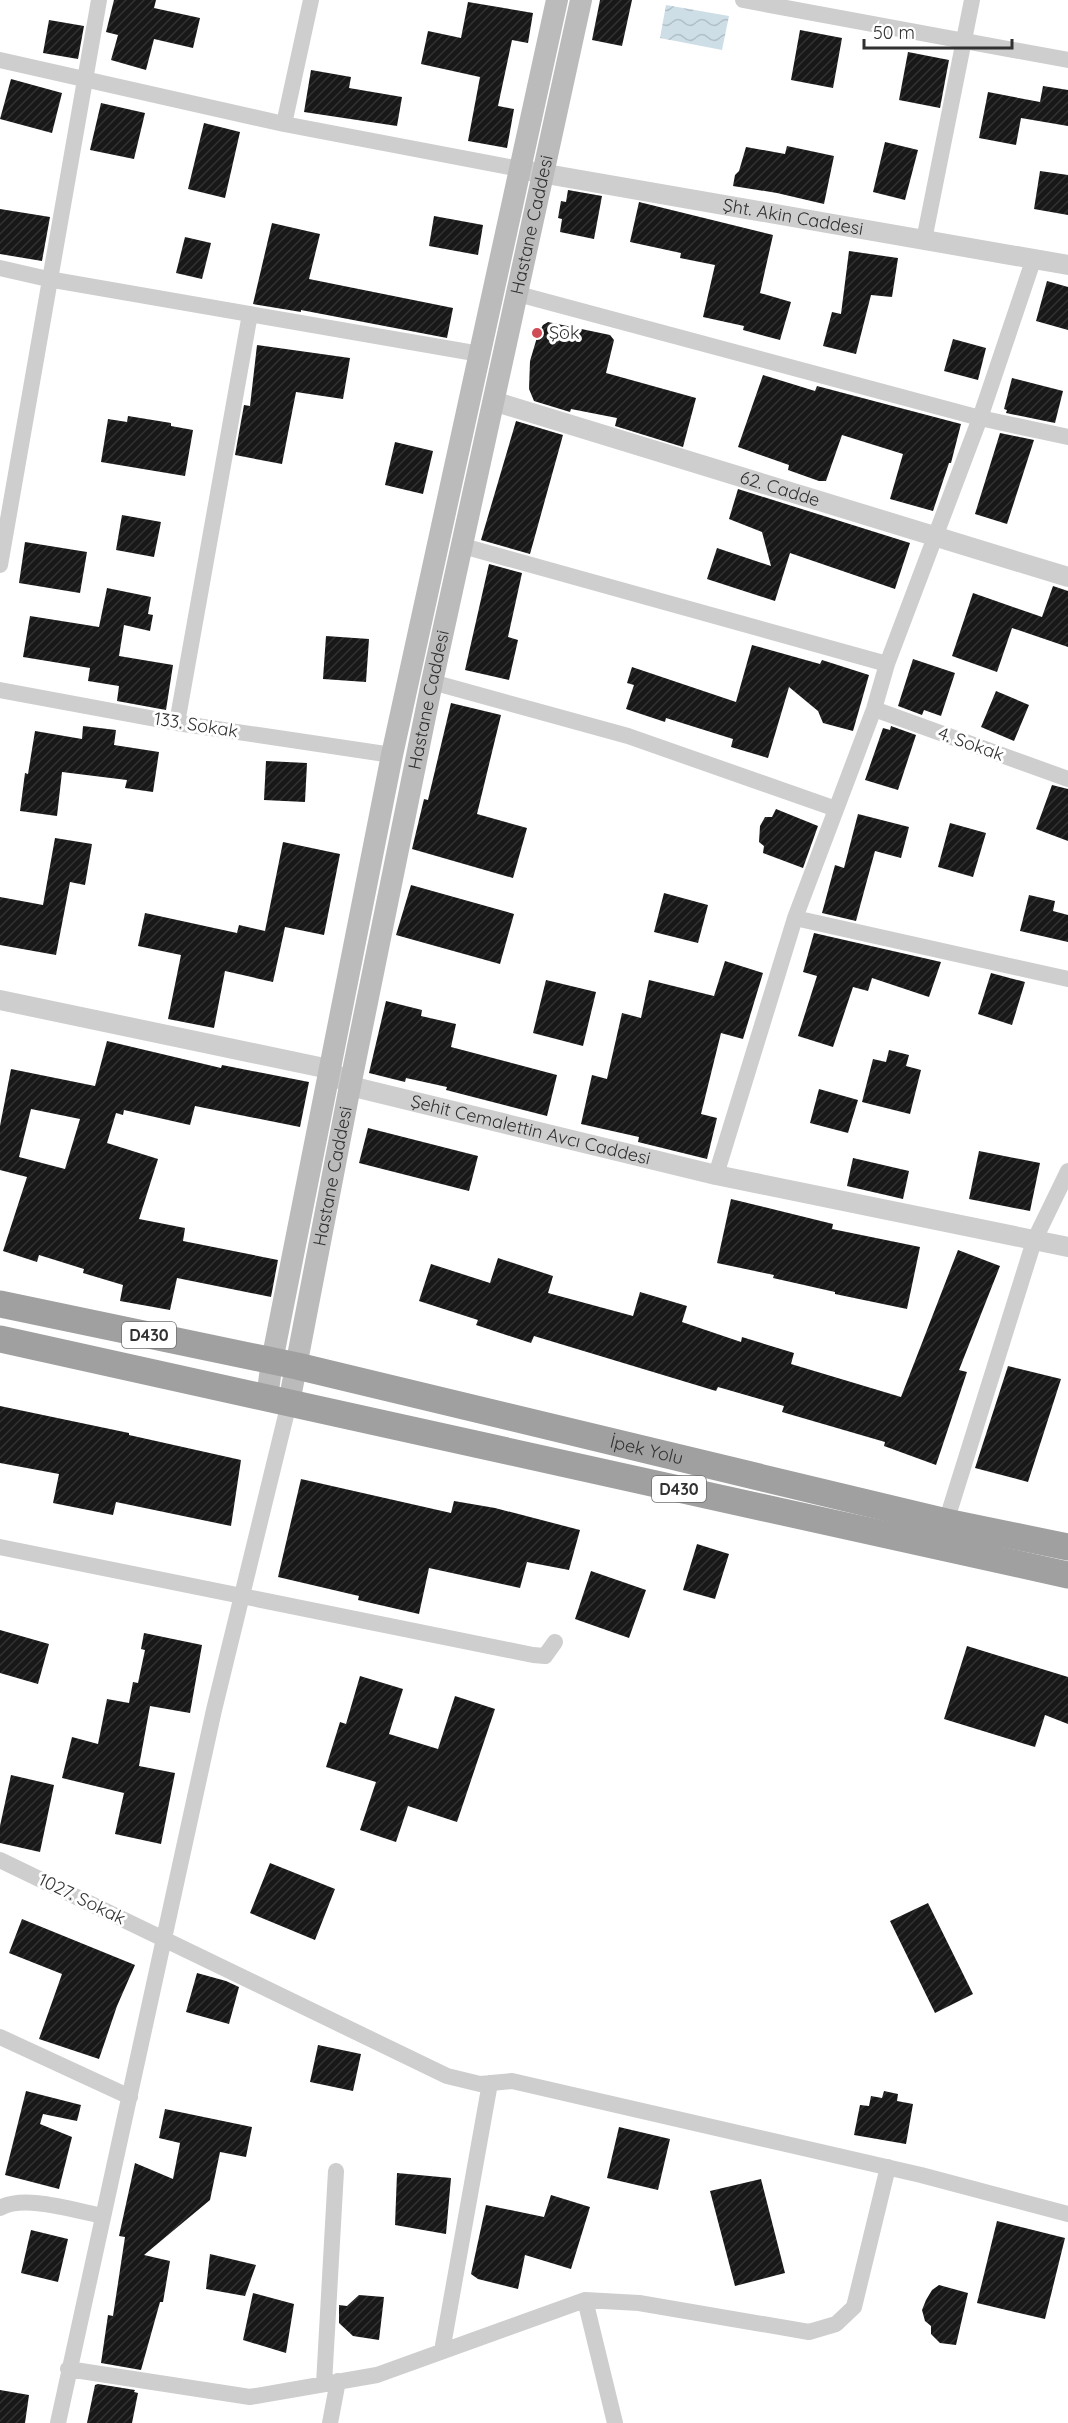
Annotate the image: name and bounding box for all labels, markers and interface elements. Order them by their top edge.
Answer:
scale bar [864,12,1012,50]
text: 50 m [873,21,915,44]
street label: Hastane Caddesi [505,153,558,296]
street label: Şht. Akin Caddesi [721,193,865,240]
place label: Şok [549,321,580,344]
marker: Şok [530,326,544,340]
street label: 62. Cadde [737,465,823,511]
street label: Hastane Caddesi [403,628,454,771]
street label: 133. Sokak [152,707,240,742]
street label: 4. Sokak [935,721,1007,766]
street label: Şehit Cemalettin Avcı Caddesi [408,1089,653,1170]
street label: Hastane Caddesi [307,1104,357,1248]
road number: D430 [122,1322,176,1348]
street label: İpek Yolu [608,1430,686,1469]
road number: D430 [652,1476,706,1502]
street label: 1027. Sokak [35,1868,130,1930]

